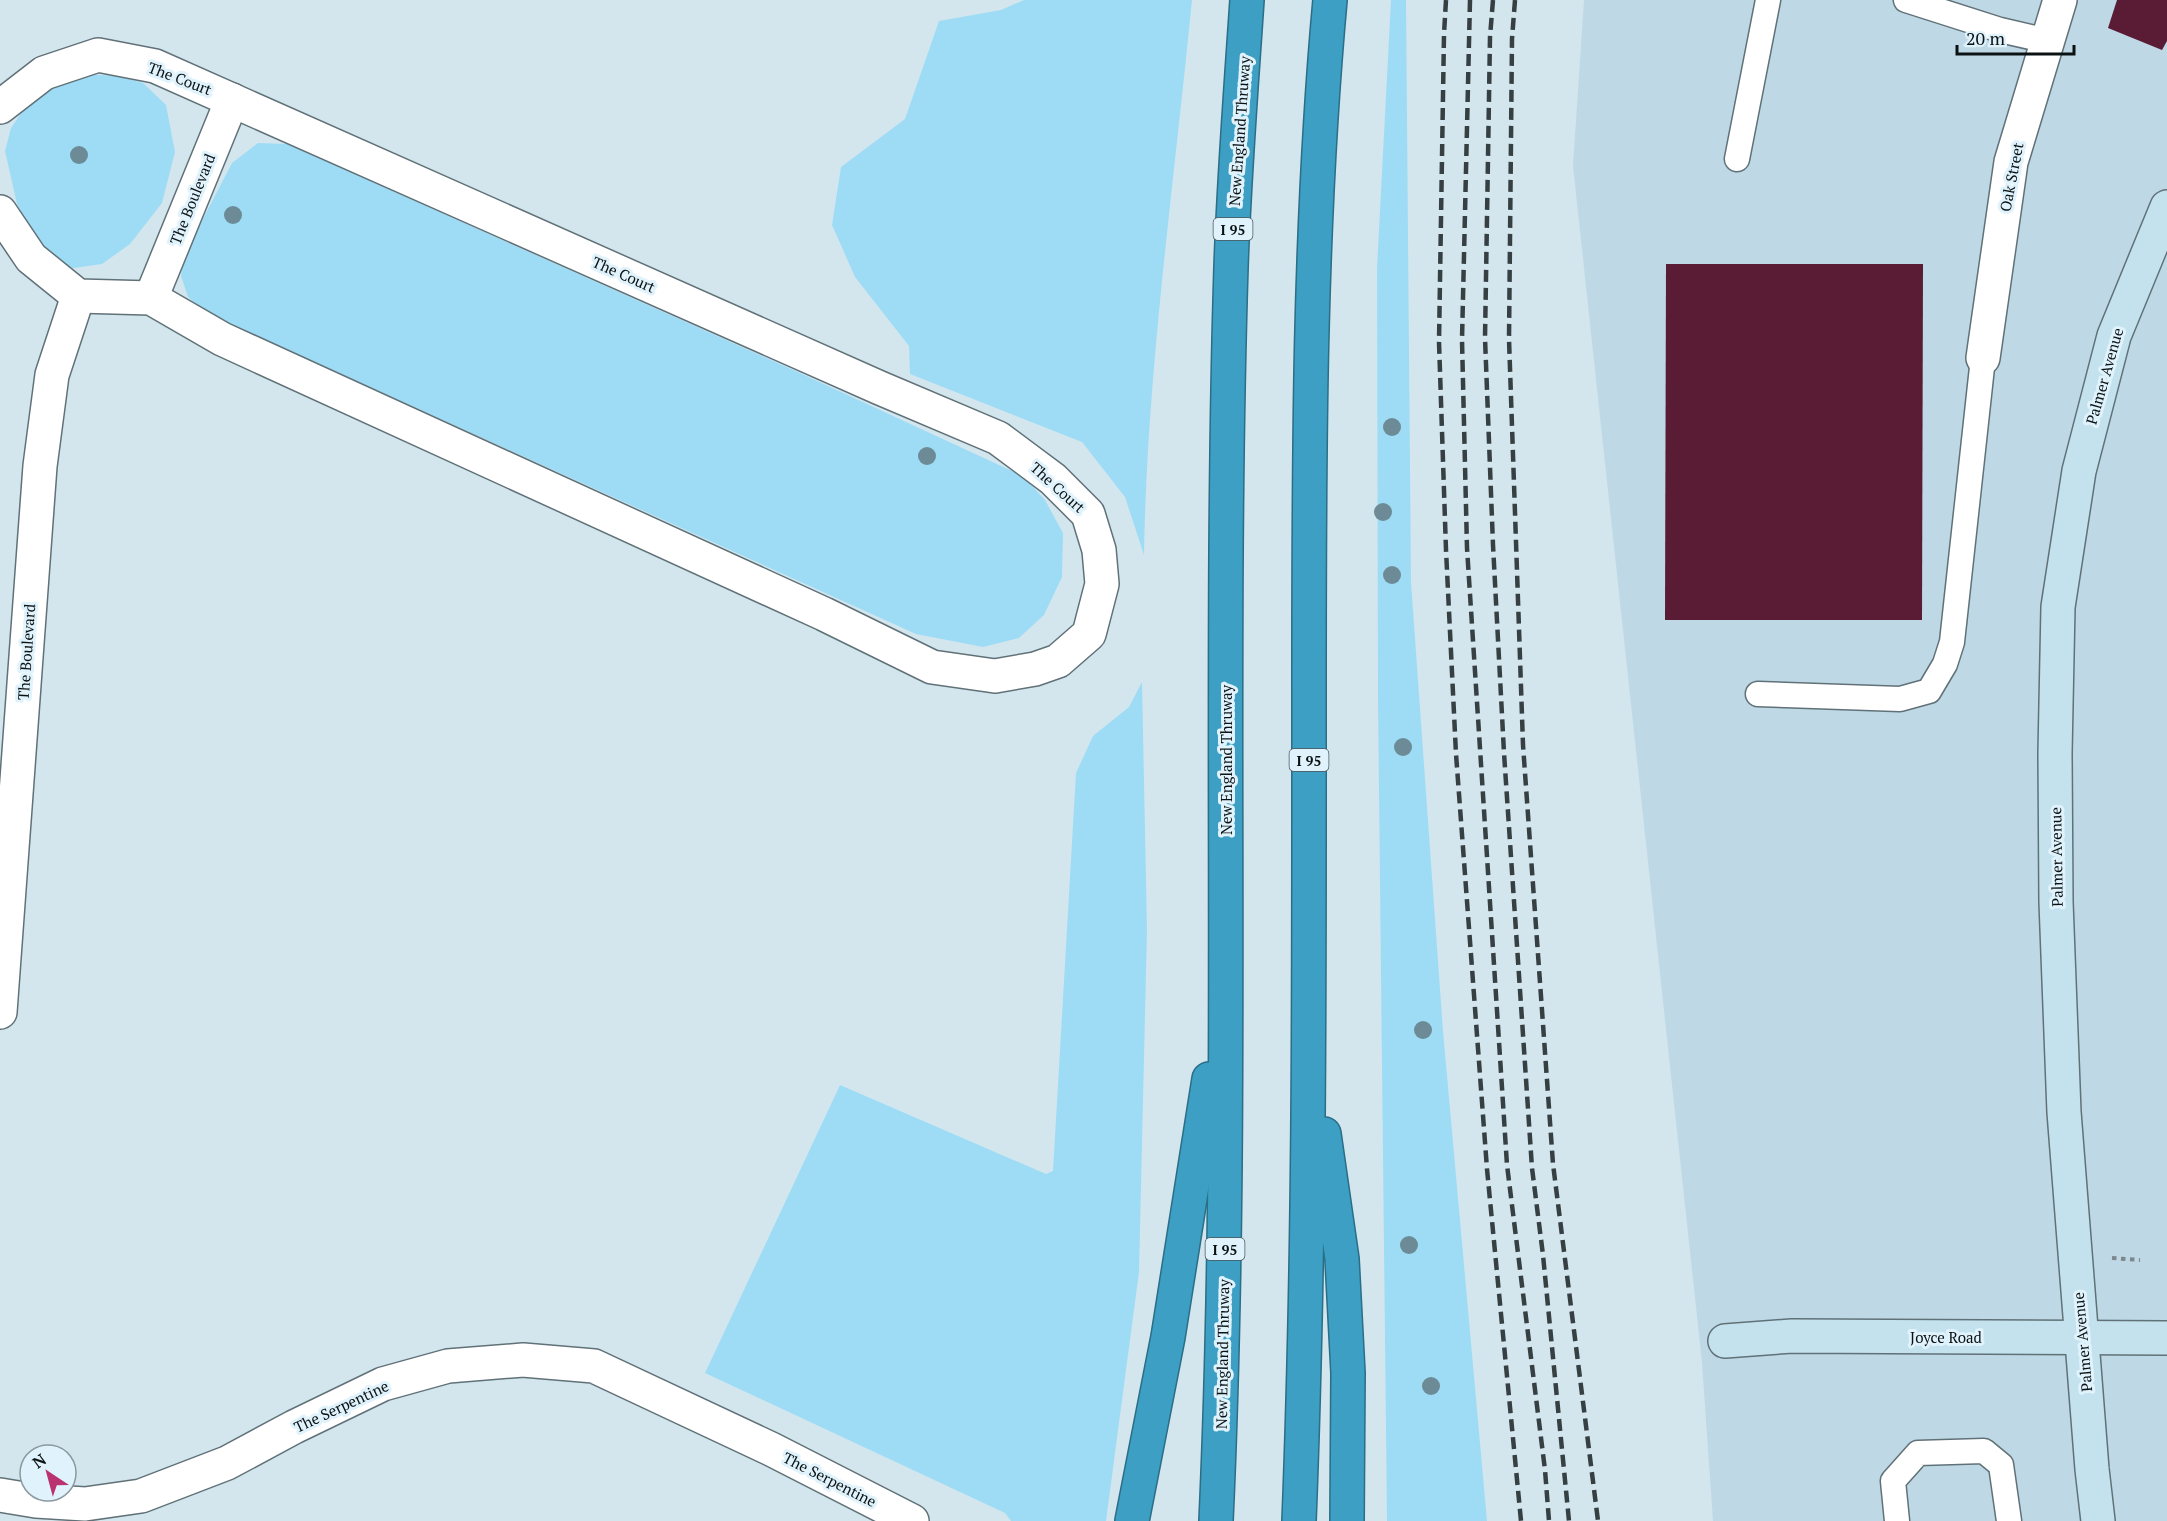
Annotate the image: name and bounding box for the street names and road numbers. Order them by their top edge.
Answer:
street label: New England Thruway [1224,55,1254,207]
street label: The Court [145,57,215,99]
street label: Oak Street [1994,140,2028,213]
street label: The Boulevard [165,151,219,247]
road number: I 95 [1214,218,1252,240]
street label: The Court [589,251,659,297]
street label: Palmer Avenue [2081,325,2127,427]
street label: The Court [1026,457,1090,517]
street label: The Boulevard [13,603,39,701]
street label: New England Thruway [1216,685,1236,835]
road number: I 95 [1290,749,1328,771]
street label: Palmer Avenue [2045,807,2067,907]
road number: I 95 [1206,1238,1244,1260]
street label: New England Thruway [1211,1278,1233,1429]
street label: Palmer Avenue [2068,1291,2096,1393]
street label: Joyce Road [1910,1327,1982,1347]
street label: The Serpentine [291,1375,391,1437]
street label: The Serpentine [780,1447,880,1511]

